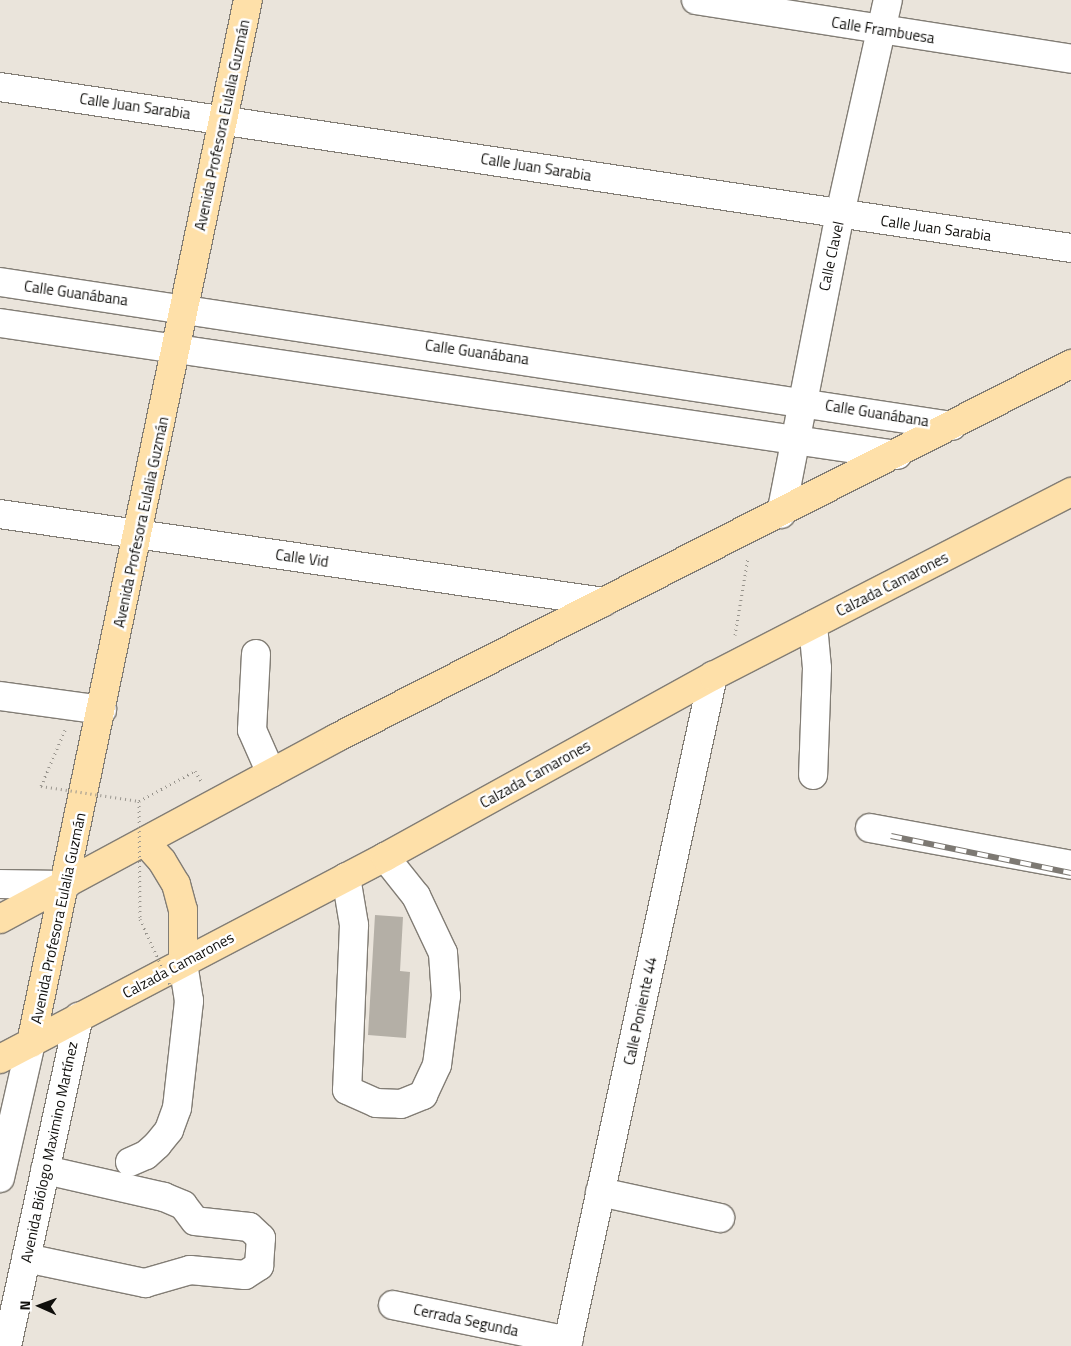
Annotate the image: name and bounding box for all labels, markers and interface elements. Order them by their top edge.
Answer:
street label: Calle Frambuesa [830,13,936,47]
street label: Avenida Profesora Eulalia Guzmán [191,18,253,232]
street label: Calle Juan Sarabia [78,89,192,123]
street label: Calle Juan Sarabia [479,149,593,185]
street label: Calle Juan Sarabia [879,211,993,245]
street label: Calle Clavel [815,220,847,292]
street label: Calle Guanábana [23,277,129,309]
street label: Calle Guanábana [424,336,530,368]
street label: Calle Guanábana [824,396,930,430]
street label: Avenida Profesora Eulalia Guzmán [110,415,172,629]
street label: Calle Vid [274,545,330,571]
street label: Calzada Camarones [833,548,951,620]
street label: Calzada Camarones [477,736,593,812]
street label: Avenida Profesora Eulalia Guzmán [27,811,89,1025]
street label: Calzada Camarones [119,928,237,1002]
street label: Calle Poniente 44 [620,955,660,1067]
street label: Avenida Biólogo Maximino Martínez [17,1040,81,1264]
north arrow [15,1281,65,1331]
text: N [14,1300,35,1311]
street label: Cerrada Segunda [412,1300,520,1340]

